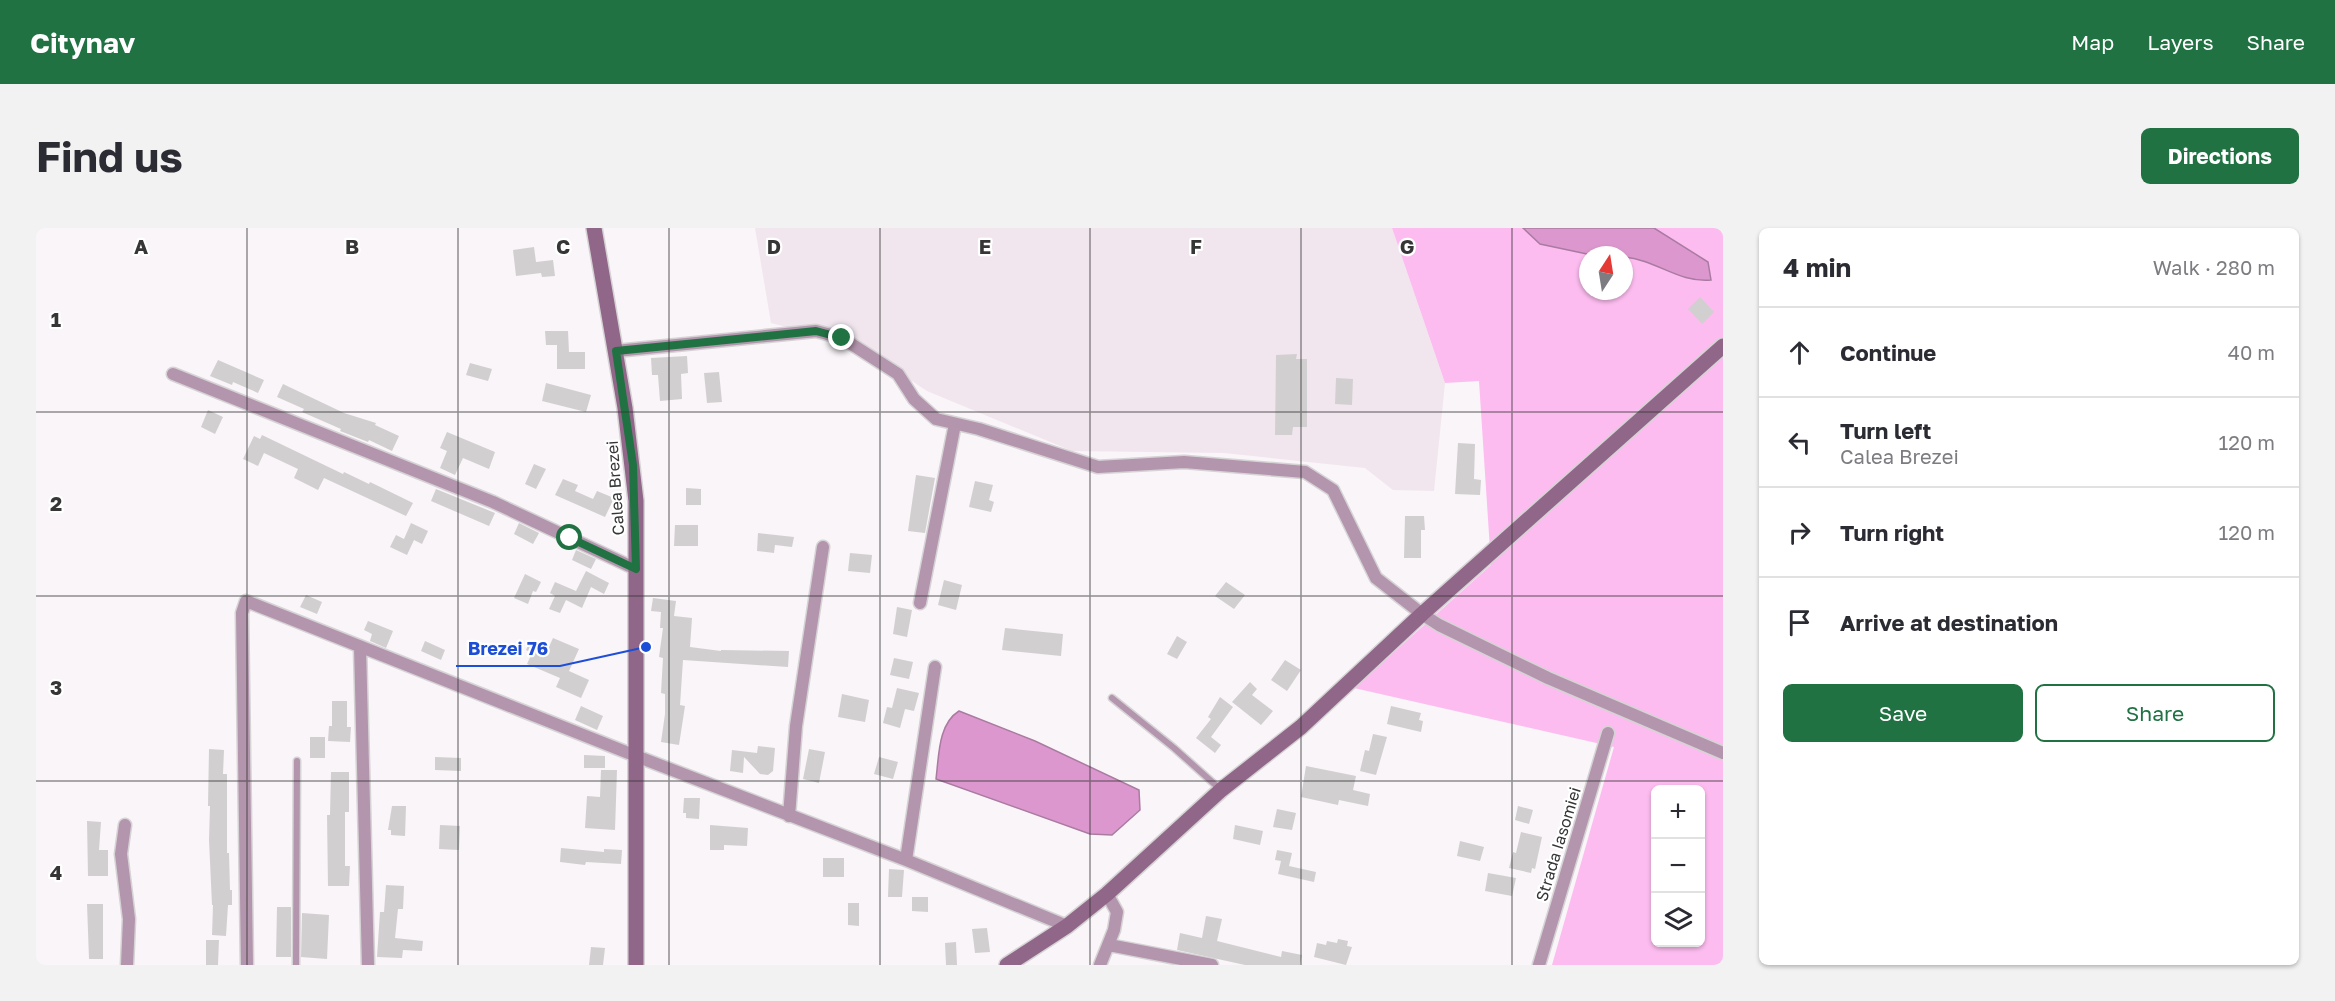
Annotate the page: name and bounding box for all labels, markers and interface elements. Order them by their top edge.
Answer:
text: Citynav [30,26,135,59]
text: Map [2071,29,2114,55]
text: Layers [2147,29,2214,55]
text: Share [2247,29,2305,55]
button: Directions [2141,128,2299,184]
text: Find us [36,131,183,181]
text: A [134,234,148,258]
text: B [345,234,359,258]
text: C [556,234,570,258]
text: D [767,234,781,258]
text: E [979,234,991,258]
text: F [1190,234,1202,258]
text: G [1400,234,1414,258]
north arrow [1579,246,1633,300]
text: 4 min [1783,252,1851,283]
text: Walk · 280 m [2153,255,2275,279]
text: 1 [51,307,61,331]
route end [828,324,854,350]
icon: ahead [1783,336,1816,369]
text: Continue [1840,339,1936,366]
text: 40 m [2228,340,2275,364]
text: Turn left [1840,417,1931,444]
icon: left [1783,426,1816,459]
text: 120 m [2219,430,2275,454]
street label: Calea Brezei [602,440,628,536]
text: Calea Brezei [1840,444,1959,468]
text: 2 [50,491,62,515]
icon: right [1783,516,1816,549]
text: Turn right [1840,519,1944,546]
text: 120 m [2219,520,2275,544]
route start [556,524,582,550]
icon: arrive [1783,606,1816,639]
text: Arrive at destination [1840,609,2058,636]
callout: Brezei 76 [456,630,560,666]
text: Brezei 76 [468,637,548,659]
text: 3 [50,675,62,699]
button: Save [1783,684,2023,742]
button: Share [2035,684,2275,742]
street label: Strada Iasomiei [1531,784,1585,904]
map controls [1651,785,1705,947]
button: + [1651,785,1705,839]
button: − [1651,839,1705,893]
text: 4 [50,860,62,884]
button: layers [1651,893,1705,947]

